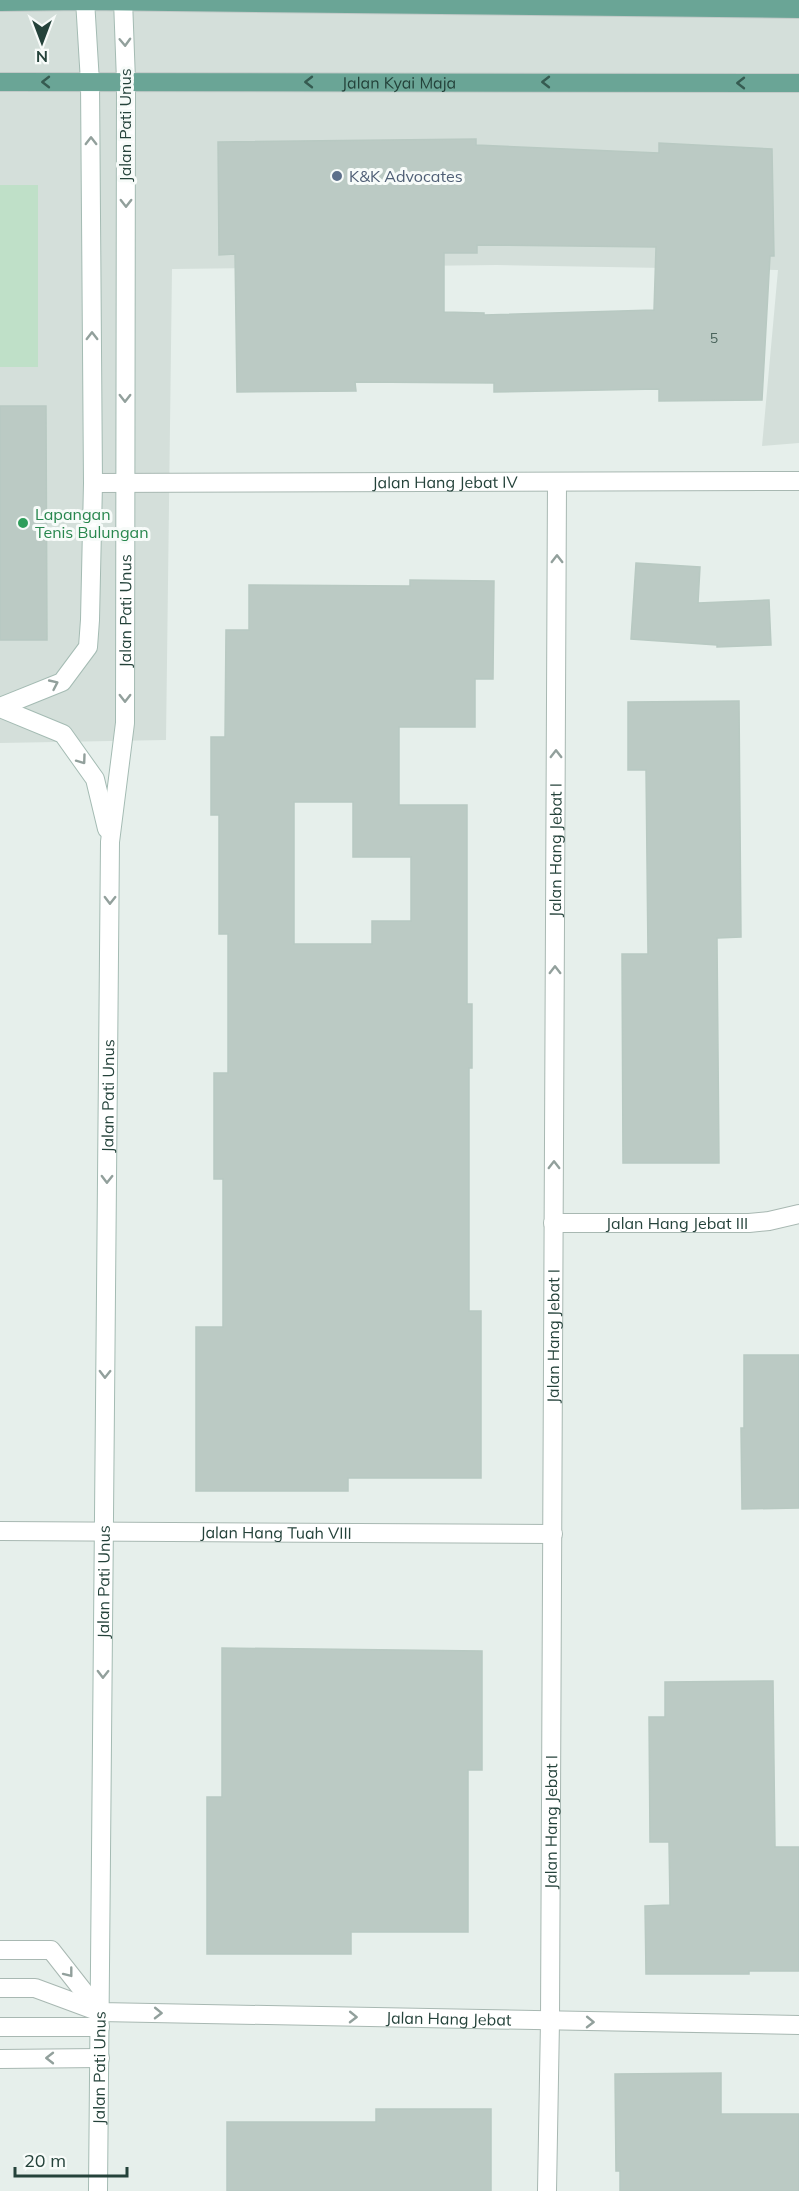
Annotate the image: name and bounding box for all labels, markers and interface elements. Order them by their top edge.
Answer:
north arrow [12,12,72,72]
one-way arrow [118,37,131,46]
text: N [36,47,48,67]
street label: Jalan Pati Unus [115,68,135,182]
street label: Jalan Kyai Maja [342,72,456,93]
one-way arrow [42,76,51,88]
one-way arrow [304,76,313,88]
one-way arrow [541,76,550,88]
one-way arrow [736,77,745,89]
one-way arrow [85,136,97,145]
place label: K&K Advocates [349,166,463,186]
marker: K&K Advocates [330,169,344,183]
one-way arrow [120,198,132,207]
house number: 5 [710,329,718,347]
one-way arrow [86,331,98,340]
one-way arrow [119,393,131,402]
street label: Jalan Hang Jebat IV [372,472,519,492]
place label: Lapangan Tenis Bulungan [35,504,149,542]
marker: Lapangan Tenis Bulungan [16,516,30,530]
street label: Jalan Pati Unus [115,554,135,668]
one-way arrow [551,554,563,563]
one-way arrow [47,680,58,692]
one-way arrow [119,693,131,702]
one-way arrow [550,749,562,758]
one-way arrow [75,754,86,765]
street label: Jalan Hang Jebat I [545,783,566,917]
one-way arrow [104,896,116,905]
one-way arrow [549,965,561,974]
street label: Jalan Pati Unus [97,1039,118,1153]
one-way arrow [548,1160,560,1169]
one-way arrow [101,1175,113,1184]
street label: Jalan Hang Jebat III [606,1213,748,1233]
street label: Jalan Hang Jebat I [543,1269,563,1403]
one-way arrow [99,1370,112,1379]
street label: Jalan Hang Tuah VIII [200,1522,352,1543]
street label: Jalan Pati Unus [93,1525,114,1639]
one-way arrow [97,1670,109,1679]
street label: Jalan Hang Jebat I [541,1755,561,1889]
one-way arrow [61,1966,72,1977]
one-way arrow [154,2007,163,2020]
street label: Jalan Hang Jebat [386,2007,512,2030]
street label: Jalan Pati Unus [89,2011,110,2125]
one-way arrow [349,2011,358,2023]
one-way arrow [586,2016,595,2028]
one-way arrow [45,2052,54,2065]
scale bar [15,2140,128,2178]
text: 20 m [24,2149,66,2172]

